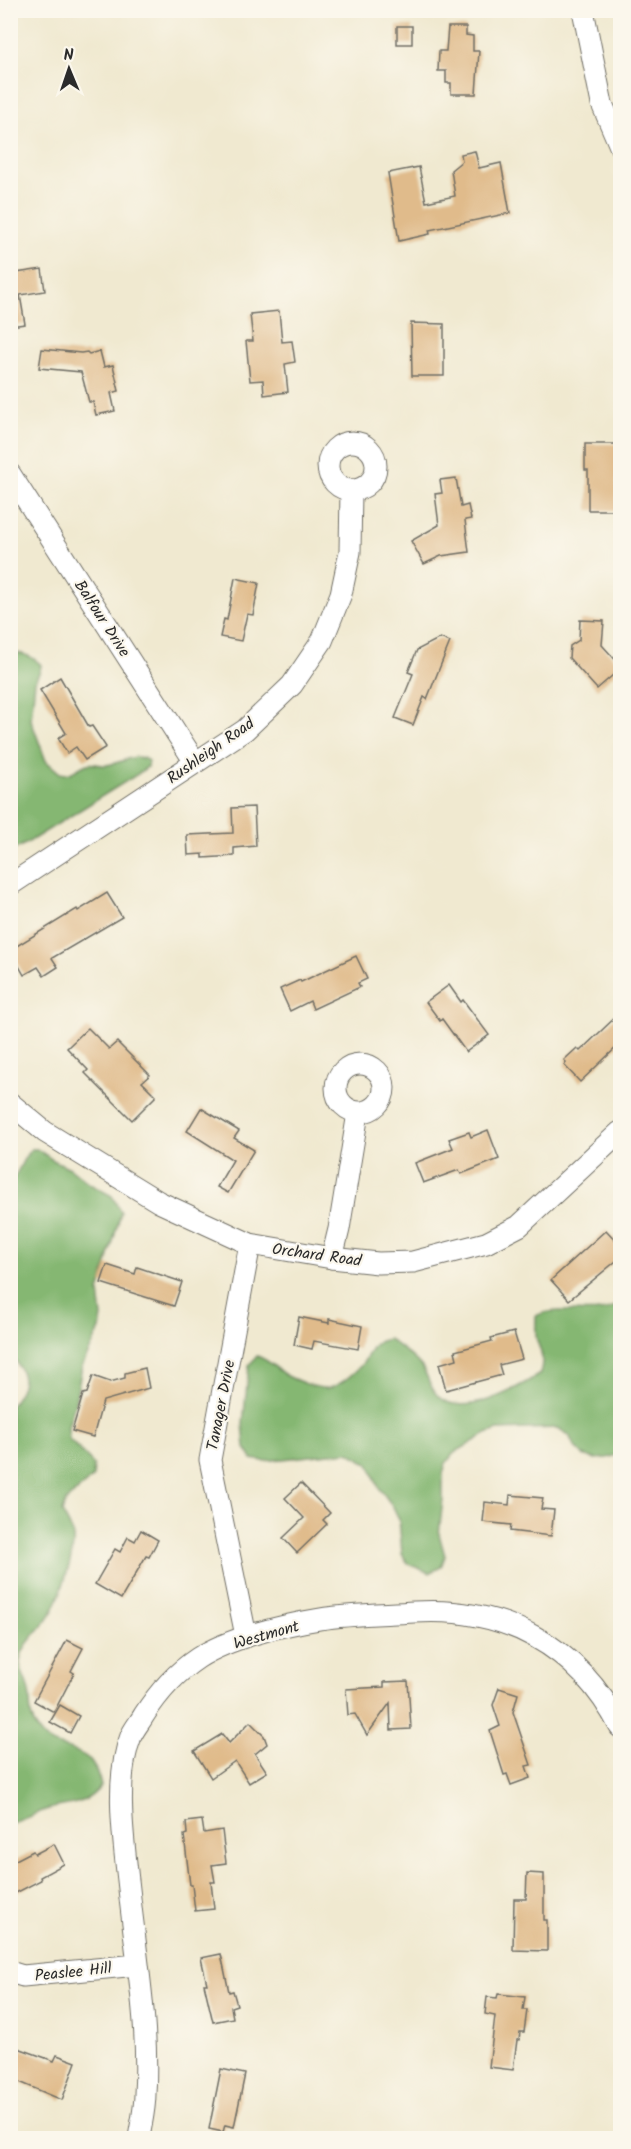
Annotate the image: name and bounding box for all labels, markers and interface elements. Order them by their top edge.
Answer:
north arrow [39,39,99,99]
text: N [63,43,74,68]
street label: Balfour Drive [67,575,136,662]
street label: Rushleigh Road [162,711,261,791]
street label: Orchard Road [270,1237,364,1274]
street label: Tanager Drive [200,1358,243,1453]
street label: Westmont [231,1614,303,1657]
street label: Peaslee Hill [33,1956,113,1989]

